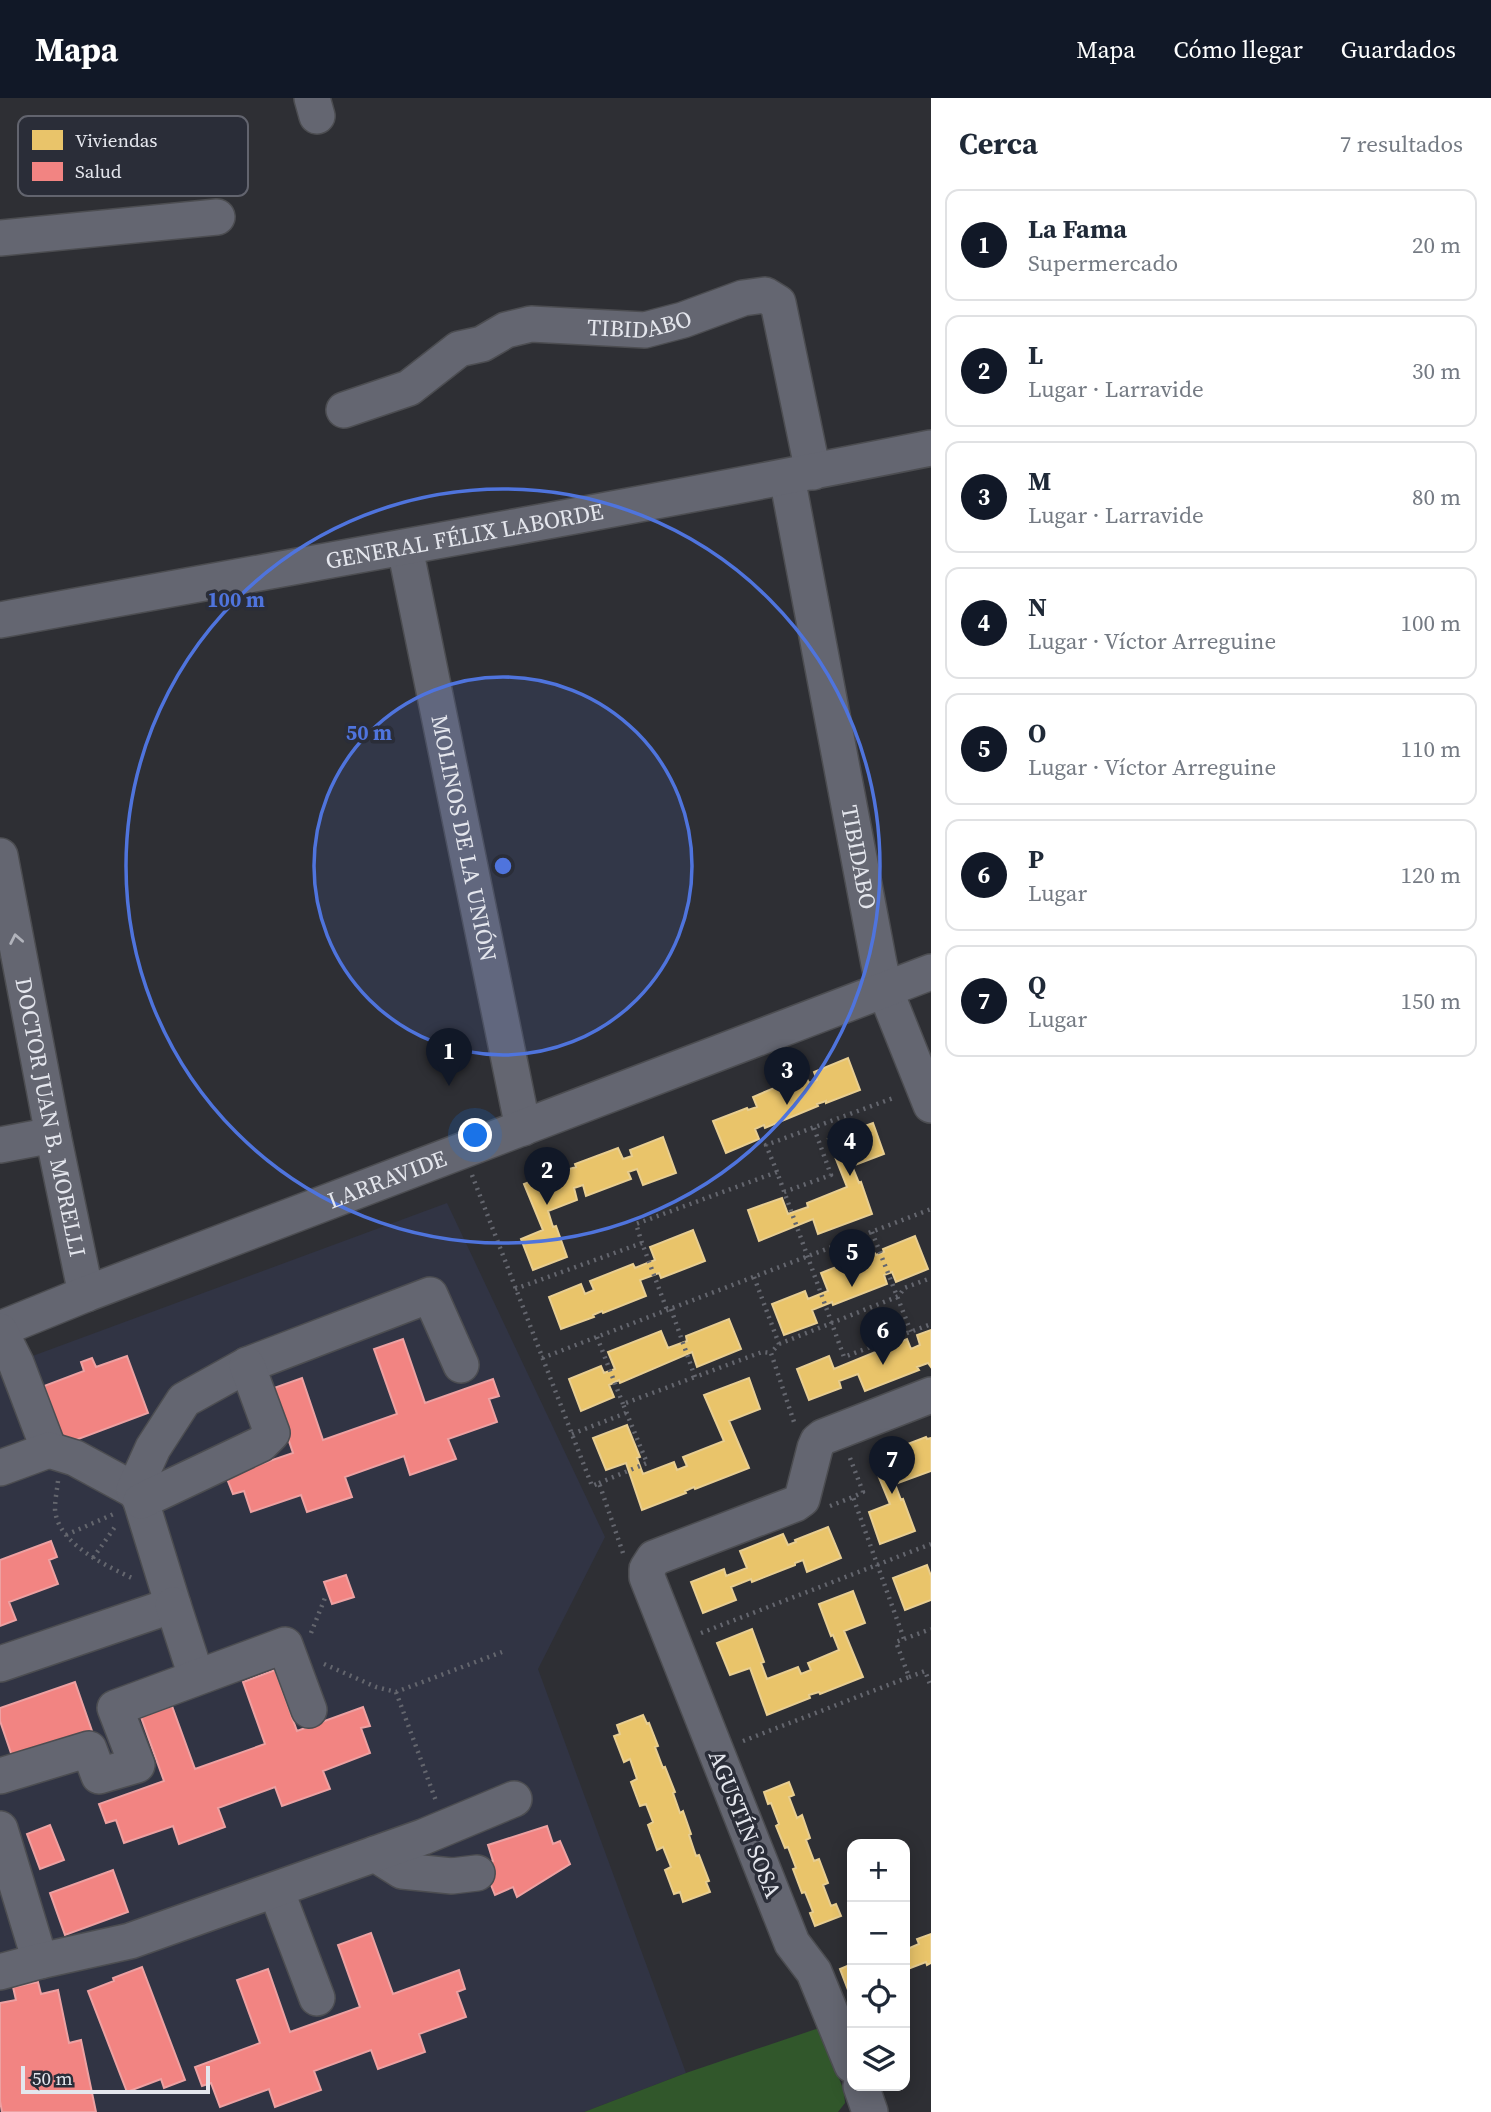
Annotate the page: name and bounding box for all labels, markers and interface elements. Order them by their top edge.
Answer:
text: Mapa [35,27,118,72]
text: Mapa [1076,33,1135,66]
text: Cómo llegar [1173,33,1303,66]
text: Guardados [1341,33,1456,66]
legend [18,116,248,196]
text: Cerca [959,123,1038,164]
text: Viviendas [75,127,158,153]
text: 7 resultados [1340,128,1463,160]
text: Salud [75,158,122,184]
text: La Fama [1028,211,1127,247]
text: 1 [978,229,990,261]
text: 20 m [1412,229,1461,261]
text: Supermercado [1028,247,1178,279]
street label: TIBIDABO [586,302,696,346]
text: L [1028,337,1043,373]
text: 2 [978,355,990,387]
text: 30 m [1412,355,1461,387]
text: Lugar · Larravide [1028,373,1204,405]
text: M [1028,463,1051,499]
text: 3 [978,481,990,513]
text: 80 m [1412,481,1461,513]
street label: GENERAL FÉLIX LABORDE [323,495,606,577]
text: Lugar · Larravide [1028,499,1204,531]
text: 100 m [207,585,265,614]
text: N [1028,589,1047,625]
text: 4 [978,607,990,639]
text: 100 m [1400,607,1461,639]
text: Lugar · Víctor Arreguine [1028,625,1276,657]
street label: MOLINOS DE LA UNIÓN [423,712,505,964]
text: O [1028,715,1046,751]
text: 50 m [346,718,392,747]
text: 5 [978,733,990,765]
text: 110 m [1400,733,1461,765]
text: Lugar · Víctor Arreguine [1028,751,1276,783]
street label: TIBIDABO [833,803,884,912]
text: P [1028,841,1044,877]
centre of rings [491,854,515,878]
text: 6 [978,859,990,891]
text: 120 m [1400,859,1461,891]
text: Lugar [1028,877,1087,909]
one-way arrow [9,933,24,945]
text: Q [1028,967,1046,1003]
street label: DOCTOR JUAN B. MORELLI [7,975,94,1260]
text: 7 [978,985,990,1017]
text: 150 m [1400,985,1461,1017]
text: Lugar [1028,1003,1087,1035]
pin: 1 [426,1028,472,1086]
pin: 3 [764,1047,810,1105]
your location [458,1118,492,1152]
pin: 4 [827,1118,873,1176]
street label: LARRAVIDE [323,1142,451,1217]
pin: 2 [524,1147,570,1205]
pin: 5 [829,1229,875,1287]
pin: 6 [860,1307,906,1365]
pin: 7 [869,1436,915,1494]
street label: AGUSTÍN SOSA [701,1745,789,1903]
map controls [847,1839,910,2091]
button: + [847,1839,910,1902]
button: − [847,1902,910,1965]
button: locate [847,1965,910,2028]
button: layers [847,2028,910,2091]
scale bar [21,2063,210,2095]
text: 50 m [32,2065,73,2091]

